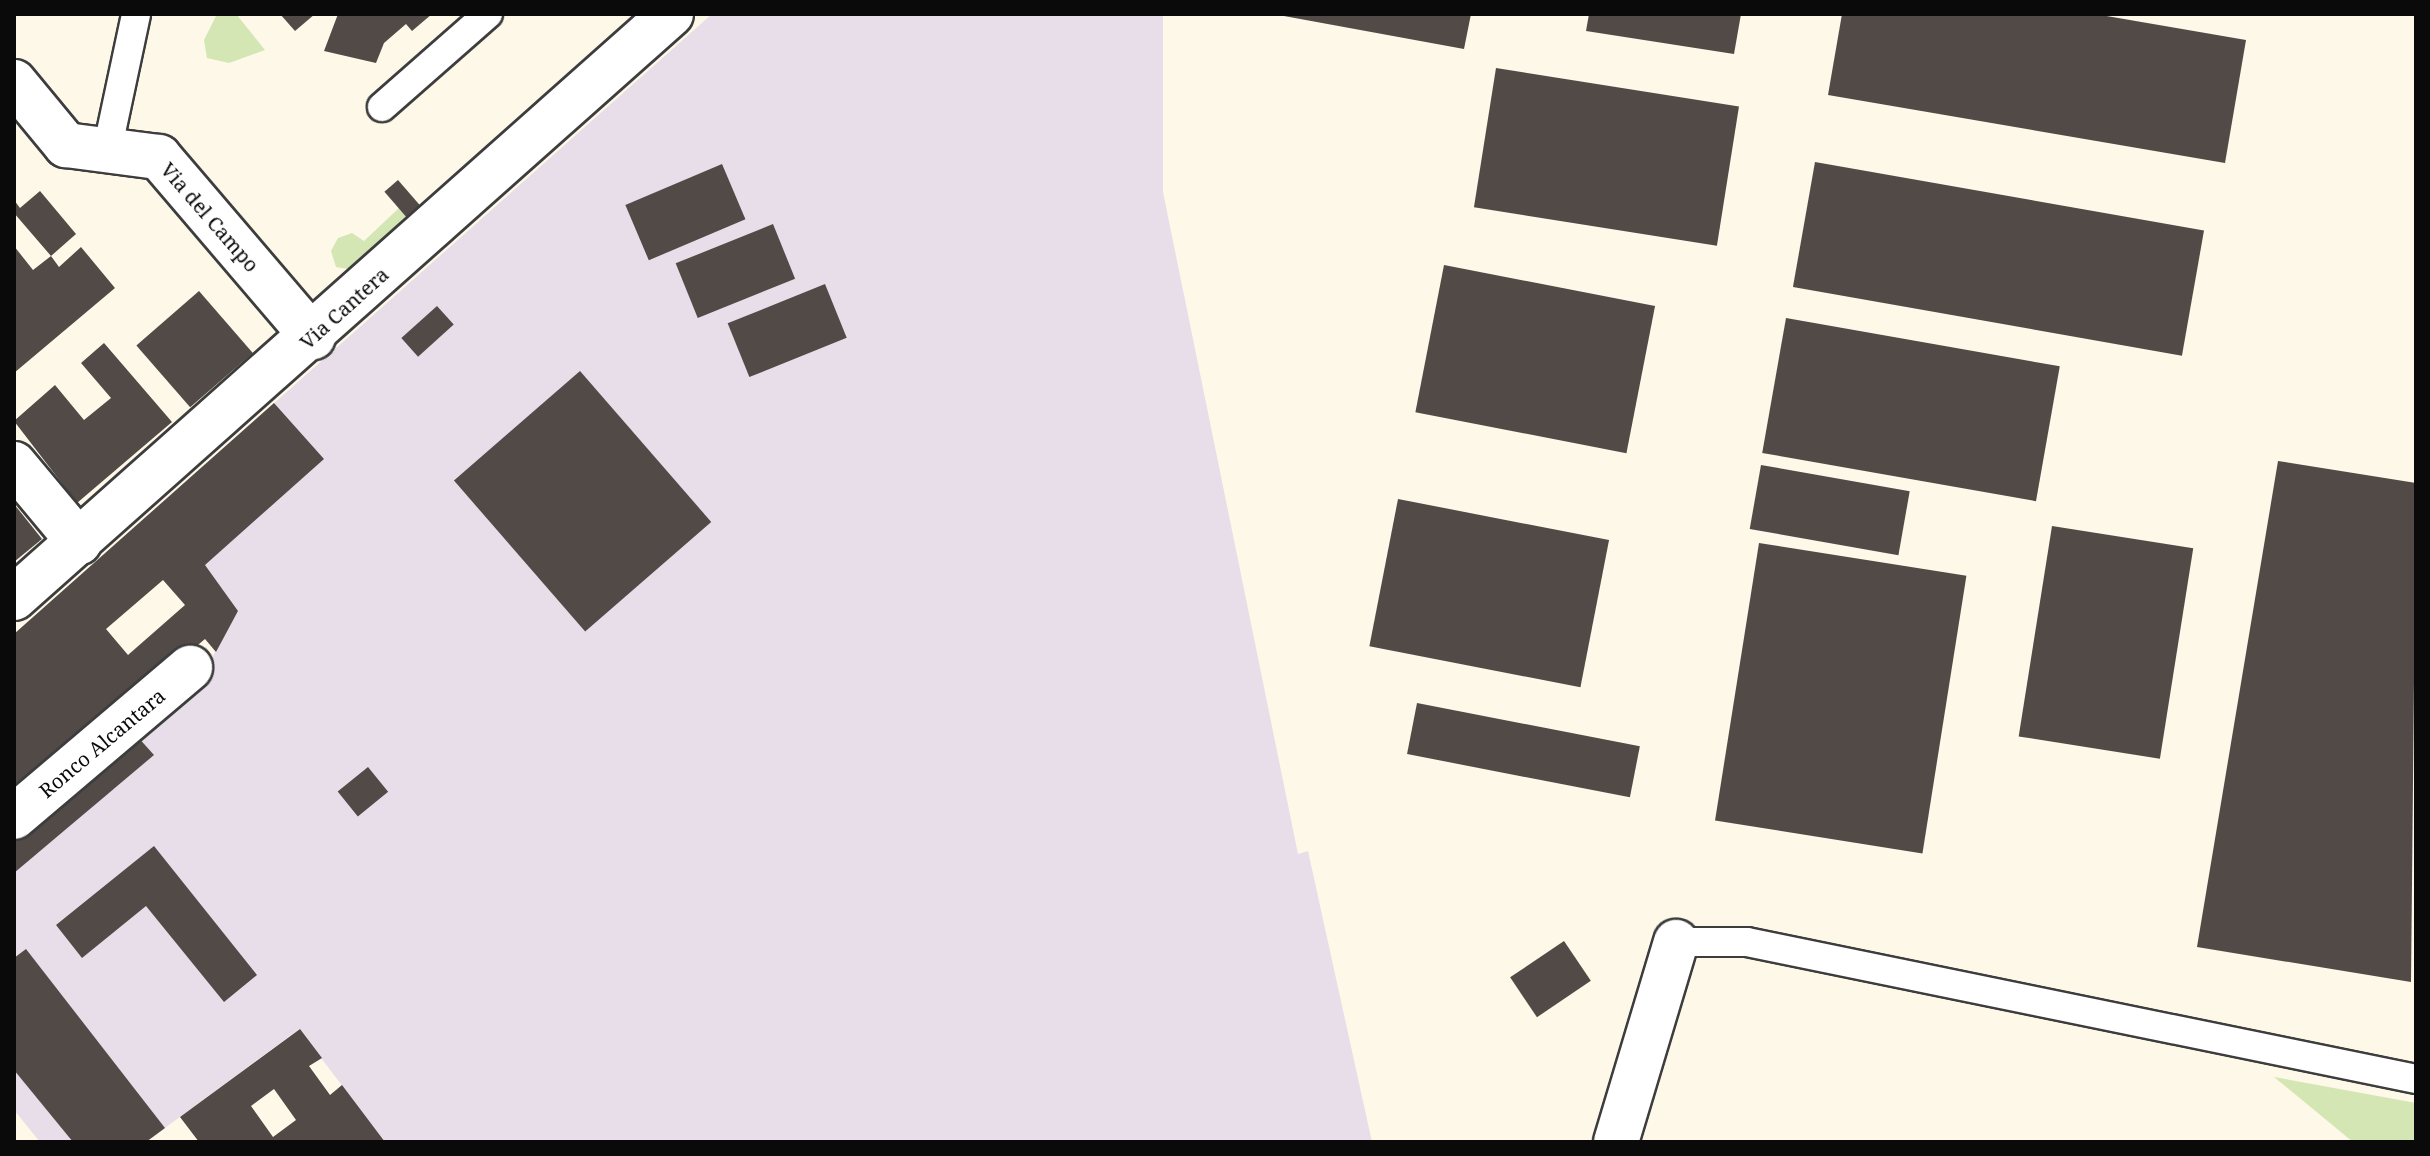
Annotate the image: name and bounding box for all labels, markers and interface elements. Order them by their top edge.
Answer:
street label: Via del Campo [156,157,264,277]
street label: Via Cantera [295,262,393,354]
street label: Ronco Alcantara [34,683,170,803]

